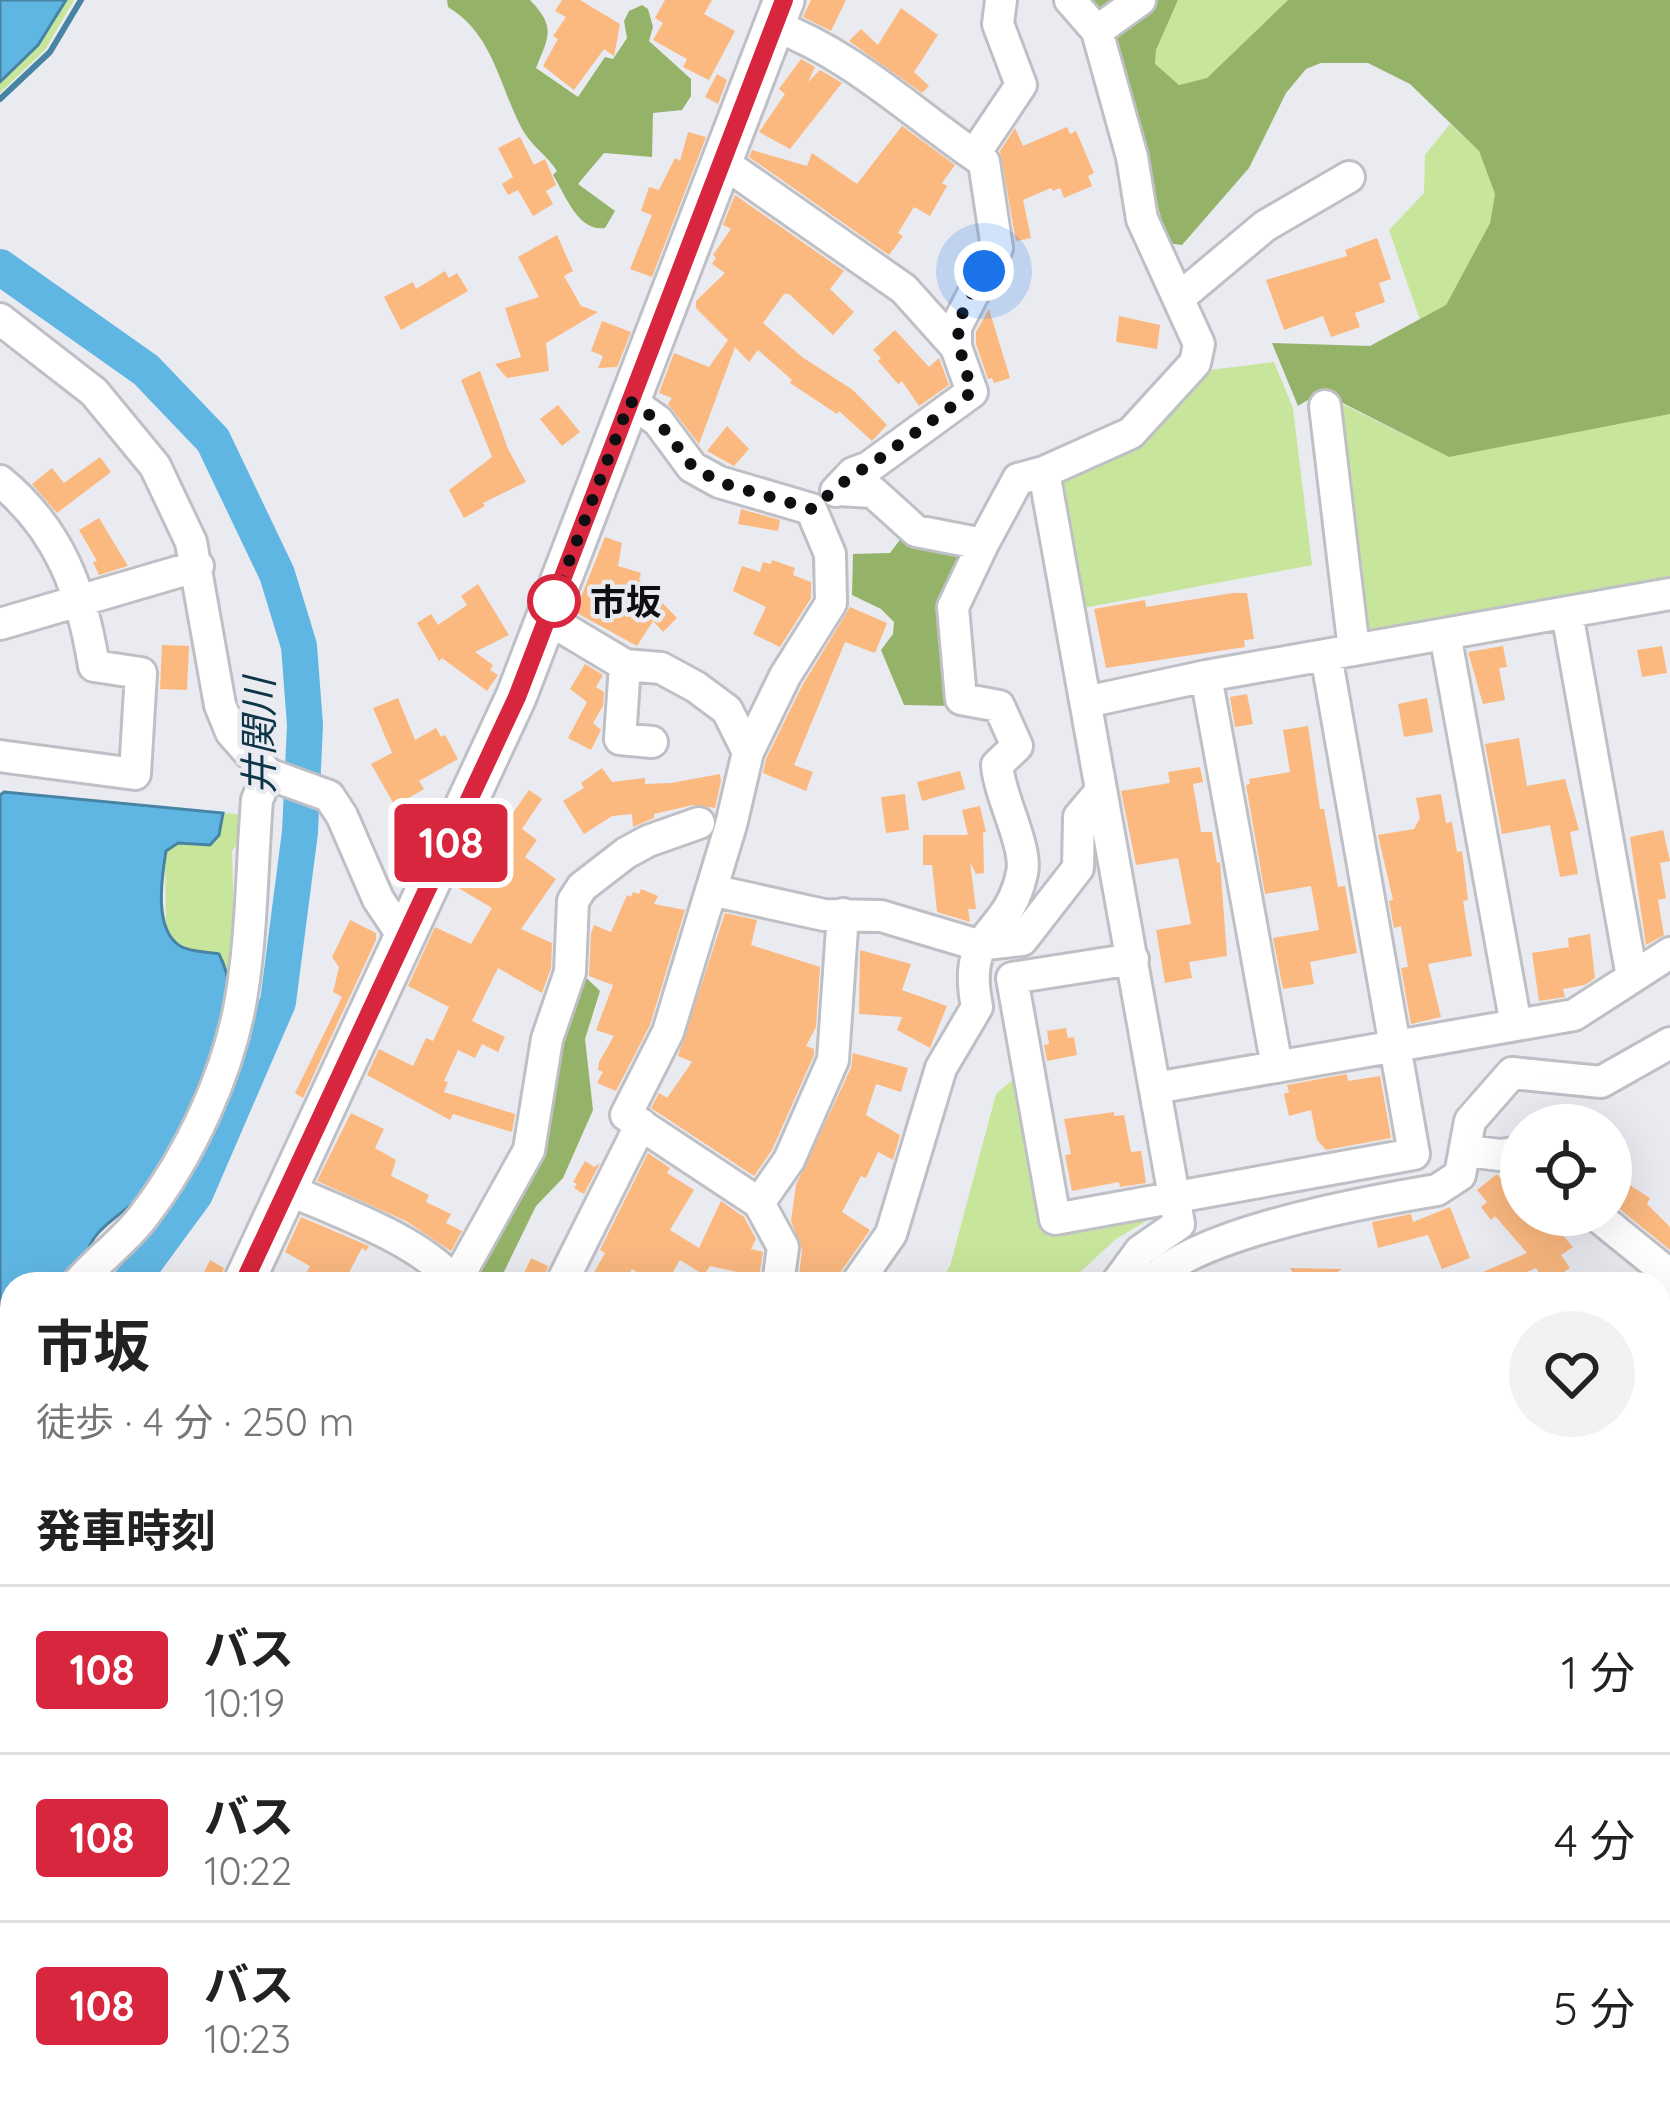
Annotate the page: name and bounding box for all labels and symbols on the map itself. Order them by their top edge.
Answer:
your location [954,241,1014,301]
marker: 市坂 [529,576,579,626]
place label: 市坂 [590,579,662,624]
water label: 井関川 [234,674,283,795]
line badge: 108 [382,804,520,882]

